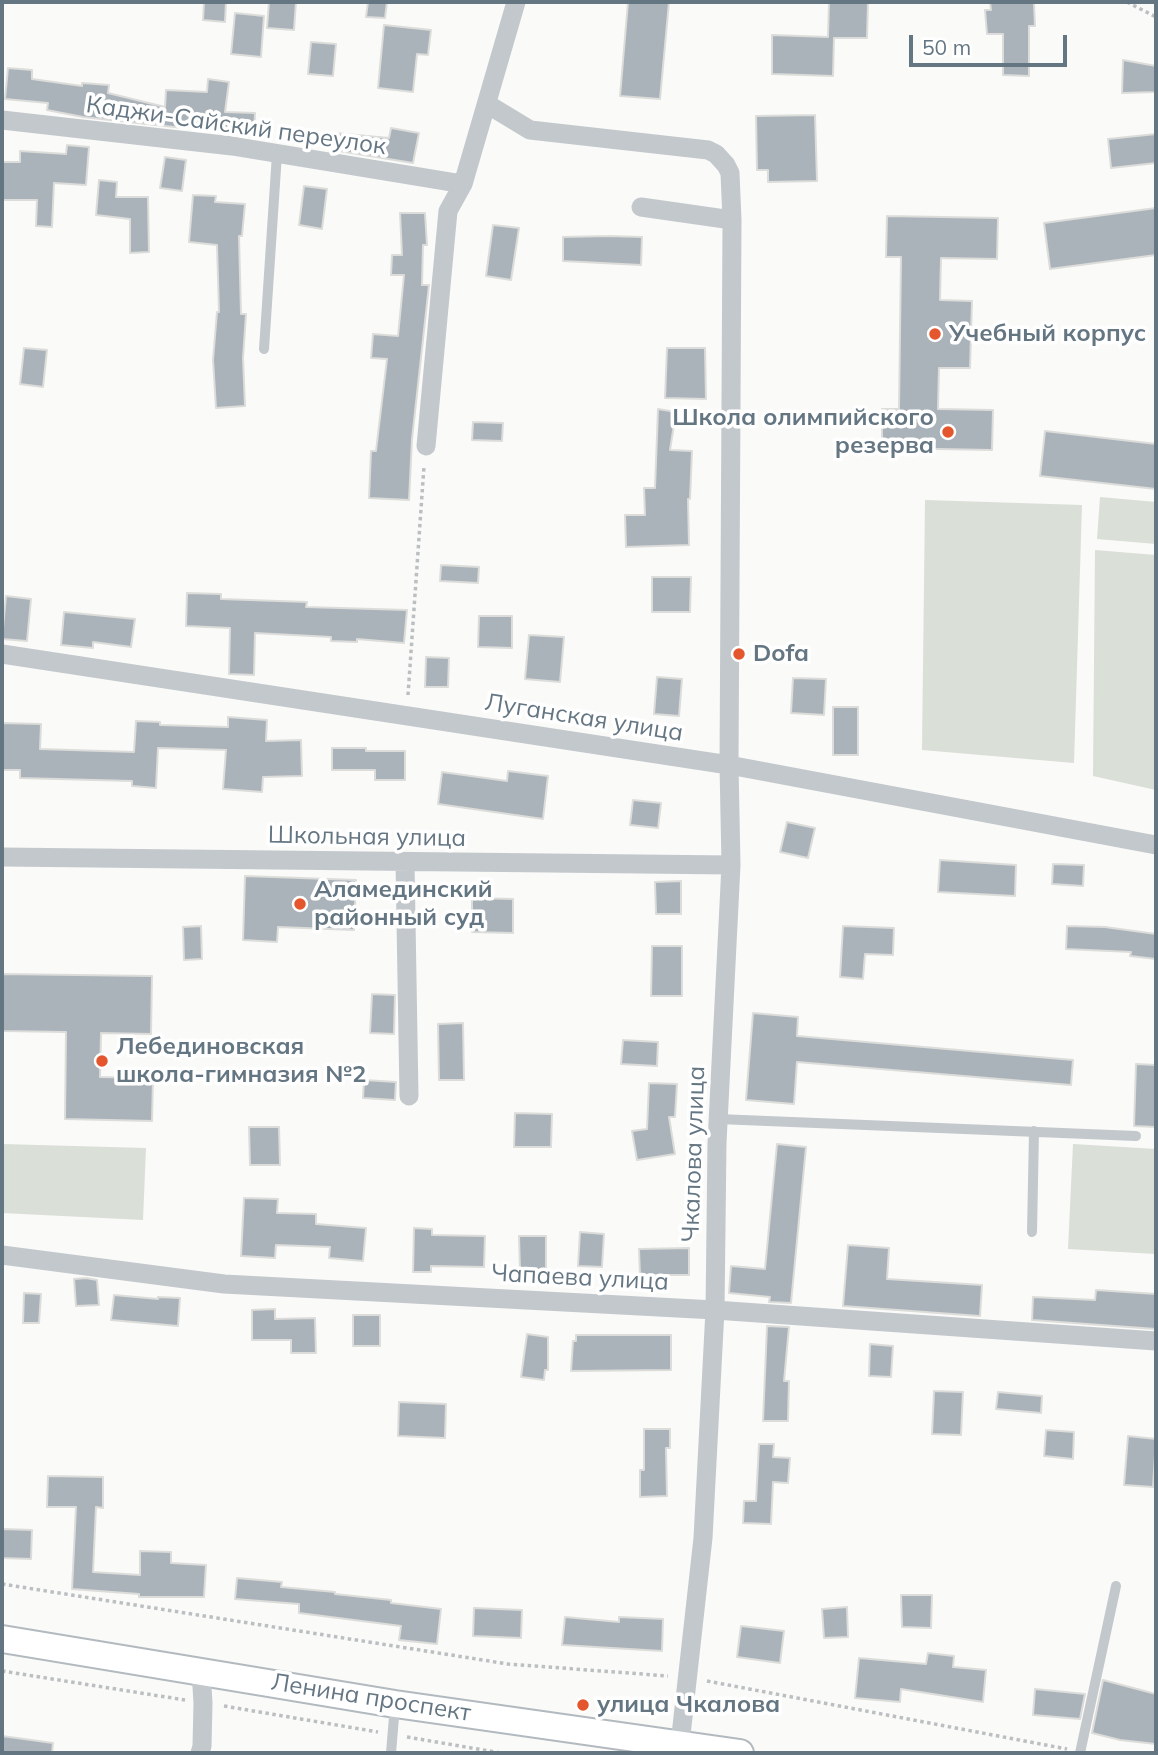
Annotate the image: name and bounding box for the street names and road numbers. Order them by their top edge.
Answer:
street label: Каджи-Сайский переулок [84,91,388,161]
street label: Луганская улица [483,688,685,748]
street label: Школьная улица [268,821,466,853]
street label: Чкалова улица [677,1065,711,1243]
street label: Чапаева улица [491,1259,669,1297]
street label: Ленина проспект [269,1668,473,1728]

